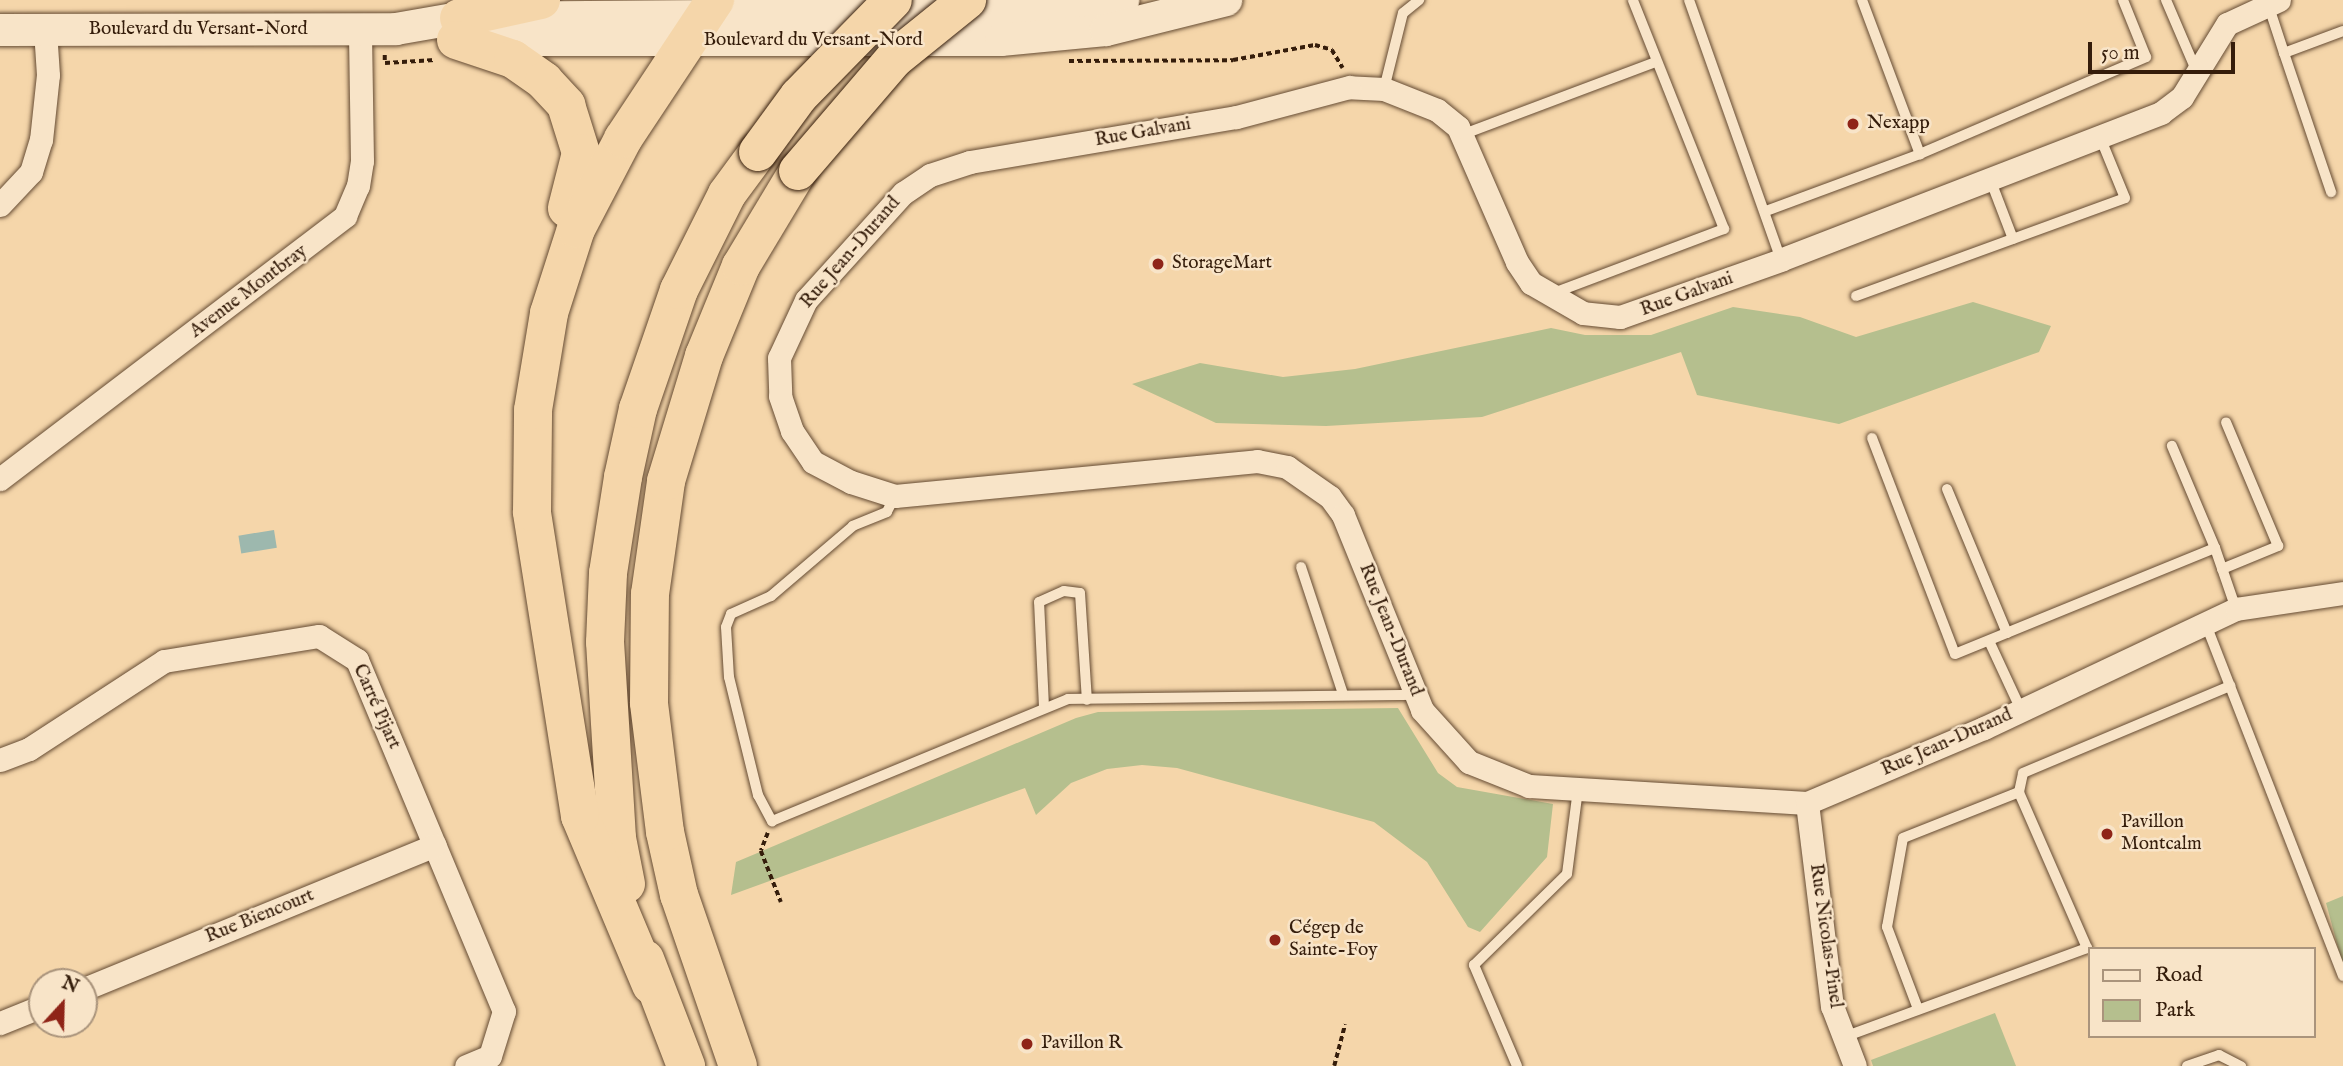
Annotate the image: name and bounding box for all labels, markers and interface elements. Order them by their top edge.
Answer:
street label: Boulevard du Versant-Nord [88,19,308,41]
scale bar [2091,28,2238,72]
street label: Boulevard du Versant-Nord [703,30,923,52]
text: 50 m [2101,40,2140,67]
street label: Rue Galvani [1093,113,1193,153]
place label: Nexapp [1867,113,1930,135]
marker: Nexapp [1845,116,1861,132]
street label: Rue Jean-Durand [796,192,906,314]
street label: Avenue Montbray [186,240,312,344]
place label: StorageMart [1172,253,1272,275]
marker: StorageMart [1150,256,1166,272]
street label: Rue Galvani [1637,268,1737,322]
street label: Rue Jean-Durand [1353,560,1427,700]
street label: Carré Pijart [347,661,405,753]
street label: Rue Jean-Durand [1878,704,2016,782]
place label: Pavillon Montcalm [2121,812,2202,856]
marker: Pavillon Montcalm [2099,826,2115,842]
street label: Rue Nicolas-Pinel [1804,862,1846,1010]
street label: Rue Biencourt [202,885,318,949]
place label: Cégep de Sainte-Foy [1289,918,1378,962]
marker: Cégep de Sainte-Foy [1267,932,1283,948]
legend [2088,947,2315,1038]
text: Road [2155,962,2202,989]
north arrow [28,968,98,1038]
text: N [58,971,82,1000]
text: Park [2155,997,2195,1024]
place label: Pavillon R [1041,1033,1122,1055]
marker: Pavillon R [1019,1036,1035,1052]

